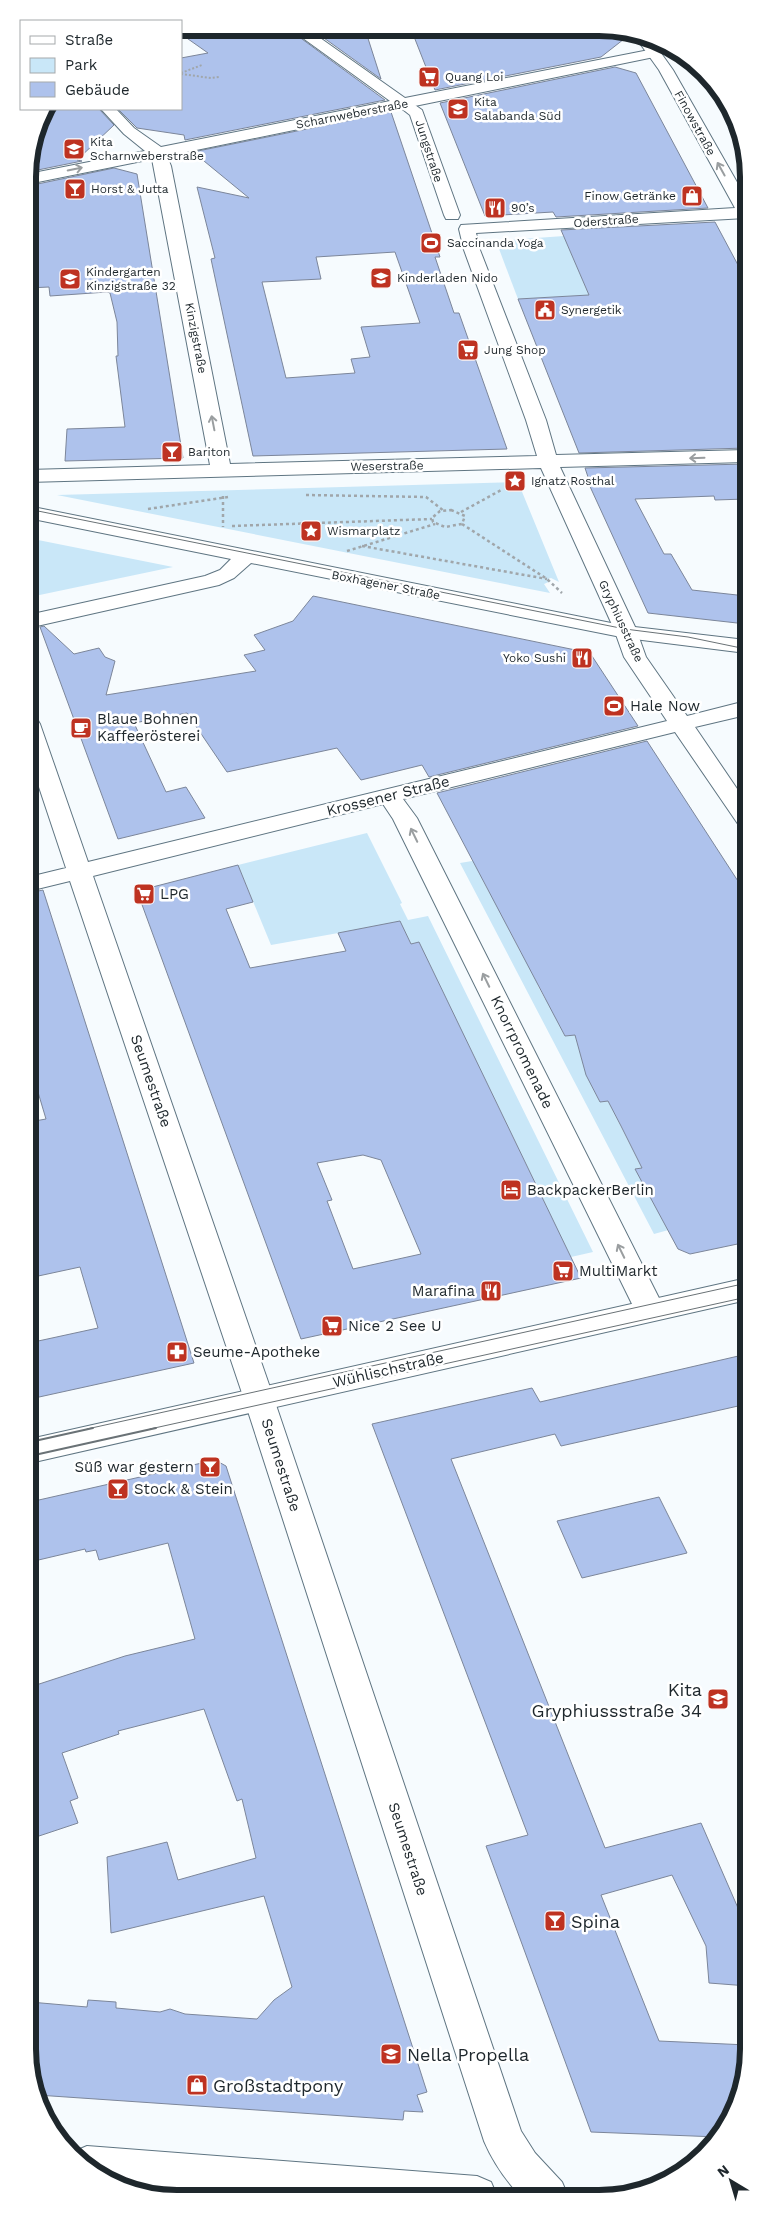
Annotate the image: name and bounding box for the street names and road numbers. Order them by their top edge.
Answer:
street label: Finowstraße [671,88,719,158]
street label: Scharnweberstraße [295,96,409,132]
street label: Jungstraße [412,118,446,184]
street label: Oderstraße [573,212,639,230]
street label: Kinzigstraße [182,301,210,375]
street label: Weserstraße [350,458,424,474]
street label: Boxhagener Straße [331,568,442,602]
street label: Gryphiusstraße [596,578,646,664]
street label: Krossener Straße [325,772,451,820]
street label: Knorrpromenade [487,993,557,1111]
street label: Seumestraße [127,1032,175,1130]
street label: Wühlischstraße [331,1348,445,1392]
street label: Seumestraße [257,1416,305,1514]
street label: Seumestraße [384,1800,432,1898]

